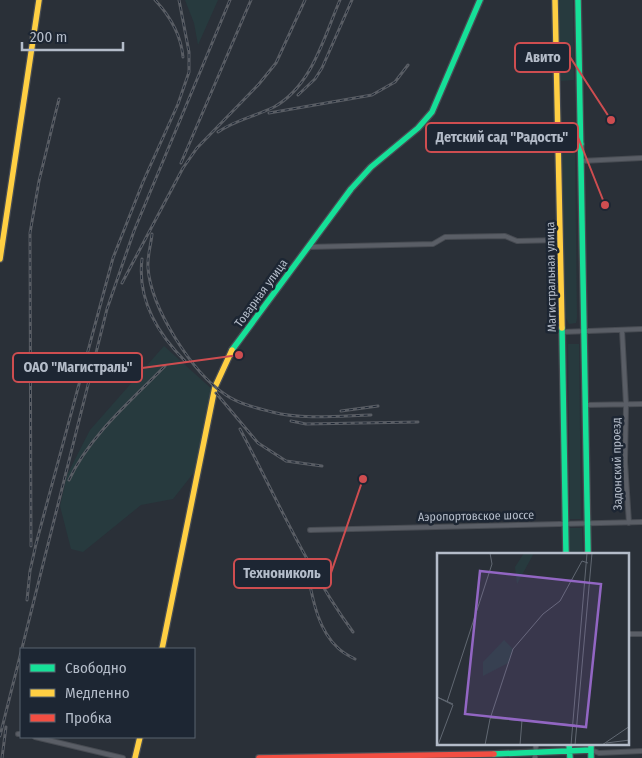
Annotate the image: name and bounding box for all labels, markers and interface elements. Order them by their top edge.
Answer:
scale bar [22,20,124,52]
text: 200 m [30,28,67,46]
callout: Авито [515,43,570,72]
text: Авито [524,49,561,66]
callout: Детский сад "Радость" [426,123,578,152]
text: Детский сад "Радость" [435,129,568,146]
street label: Магистральная улица [543,222,559,332]
street label: Товарная улица [232,256,290,330]
callout: ОАО "Магистраль" [13,353,142,382]
text: ОАО "Магистраль" [23,359,133,376]
street label: Задонский проезд [609,418,625,510]
street label: Аэропортовское шоссе [418,508,534,524]
inset map [437,553,630,746]
callout: Технониколь [234,559,331,588]
text: Технониколь [243,565,321,582]
legend [20,648,195,738]
text: Свободно [65,659,127,677]
text: Медленно [65,684,130,702]
text: Пробка [65,709,112,727]

